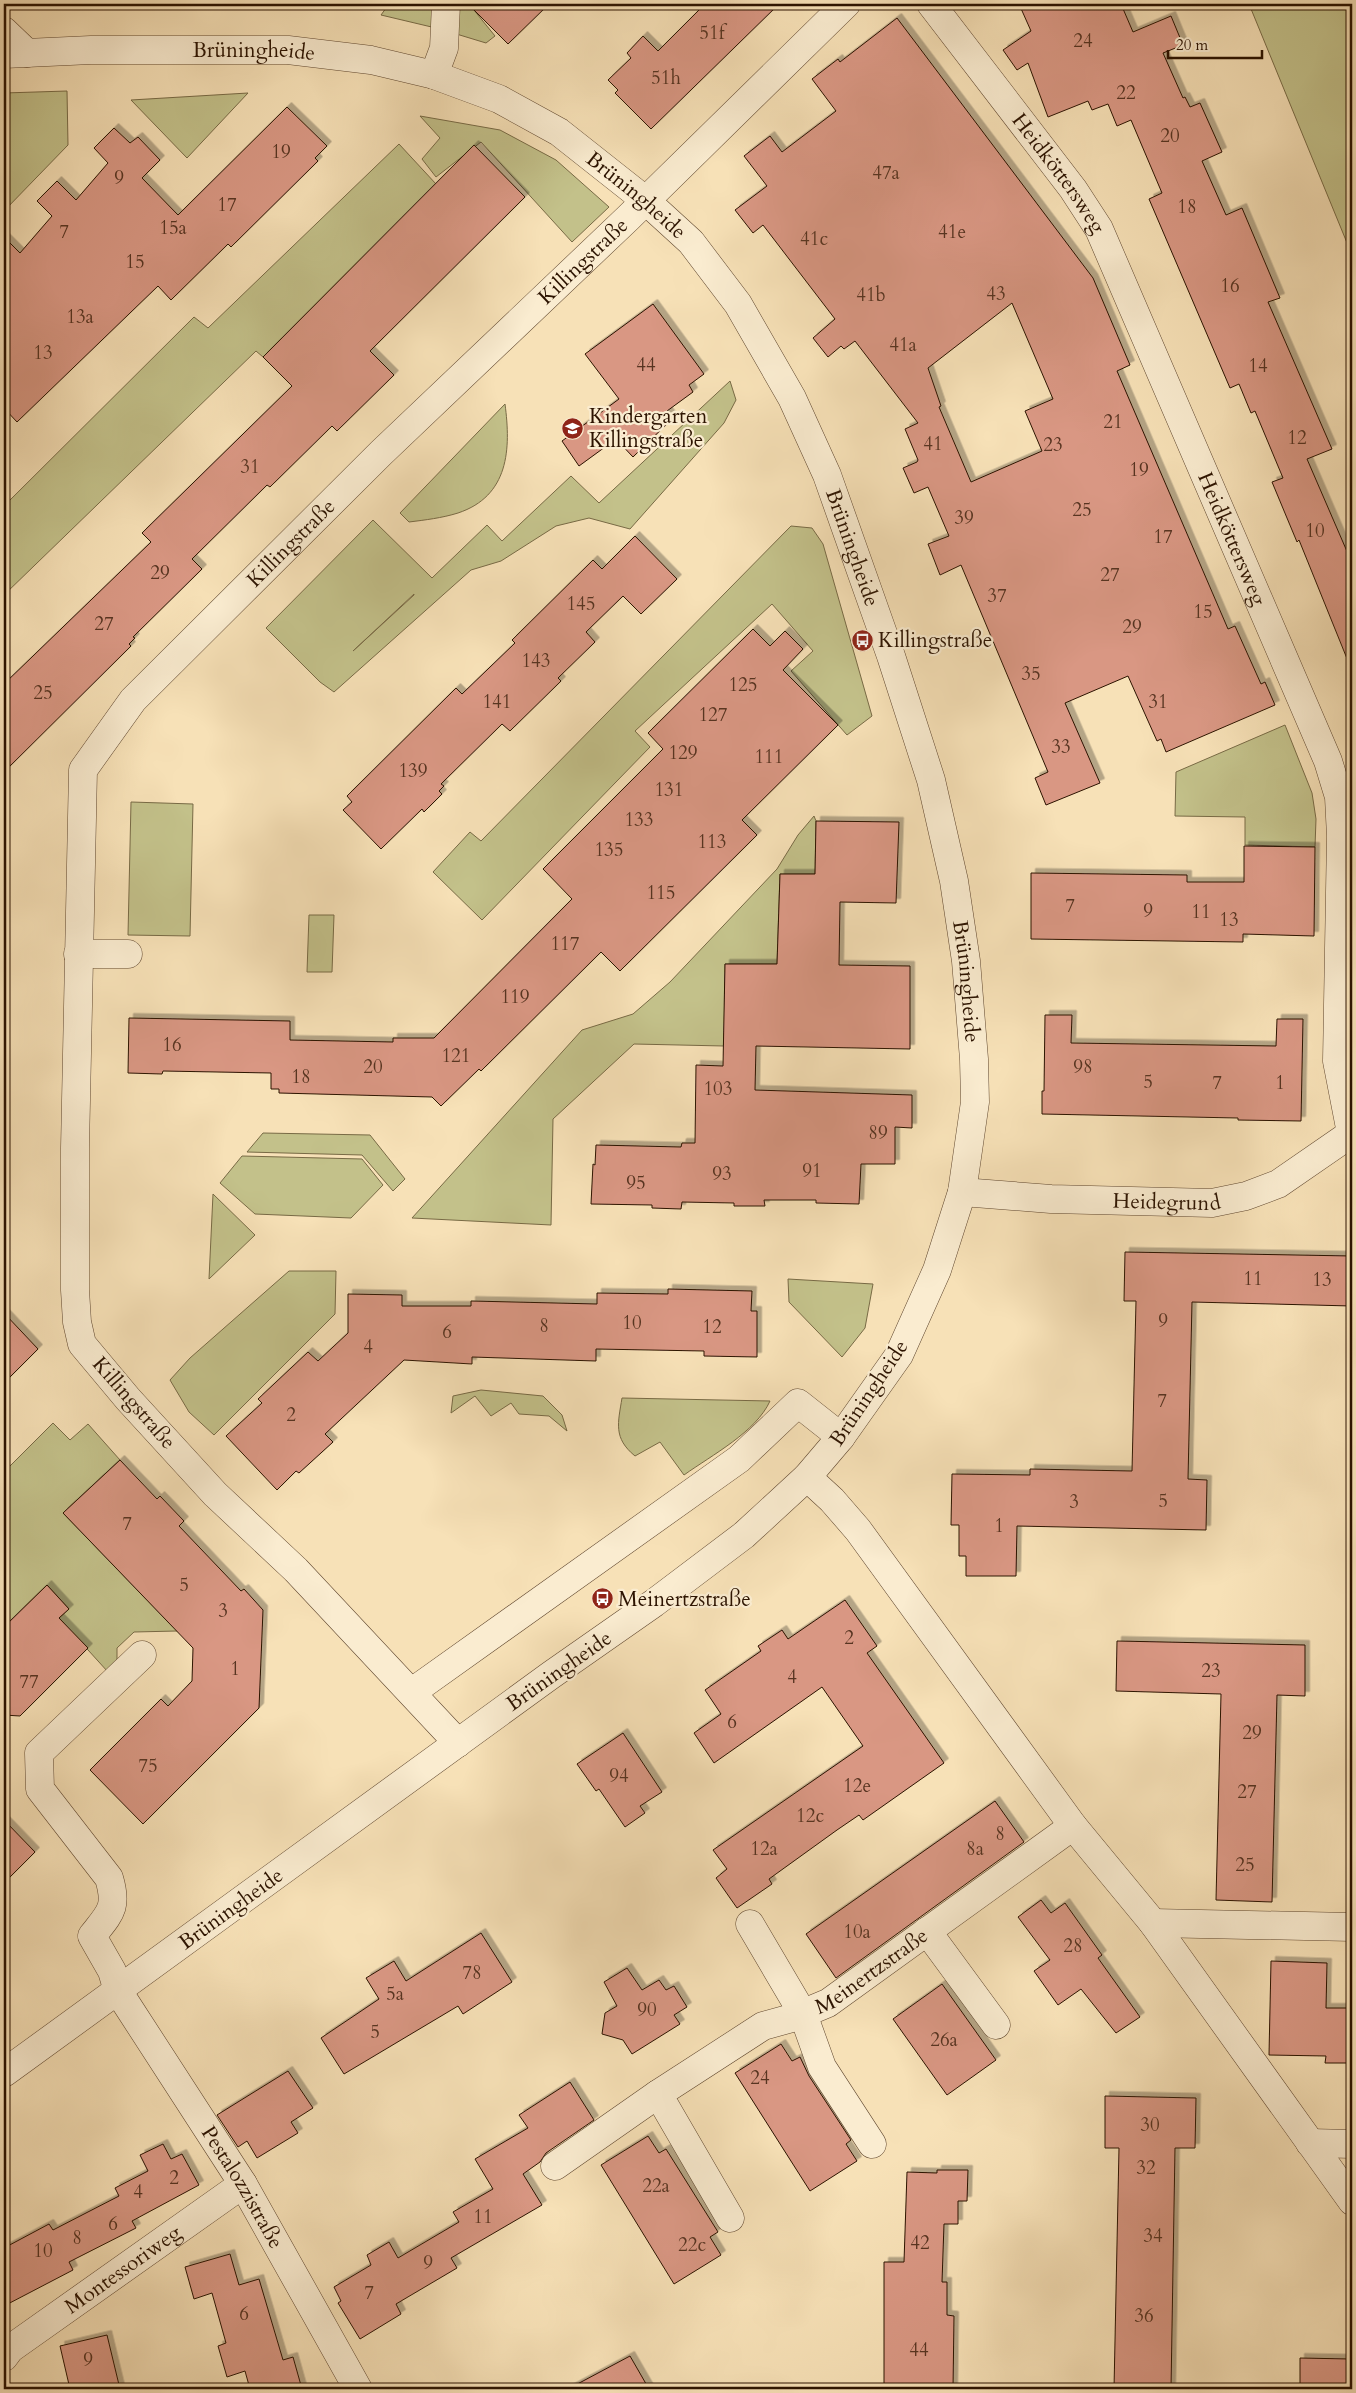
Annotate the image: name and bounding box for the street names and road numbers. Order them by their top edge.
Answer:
street label: Brüningheide [193,36,317,68]
street label: Heidköttersweg [1005,107,1113,239]
street label: Brüningheide [580,144,693,245]
street label: Killingstraße [531,211,634,311]
street label: Heidköttersweg [1191,467,1274,610]
street label: Brüningheide [819,485,887,610]
street label: Killingstraße [240,492,342,593]
street label: Brüningheide [946,918,987,1044]
street label: Heidegrund [1112,1186,1223,1218]
street label: Brüningheide [823,1334,915,1452]
street label: Killingstraße [86,1350,182,1456]
street label: Brüningheide [500,1624,618,1718]
street label: Brüningheide [173,1861,289,1957]
street label: Meinertzstraße [810,1921,934,2021]
street label: Pestalozzistraße [194,2120,291,2254]
street label: Montessoriweg [59,2218,187,2321]

